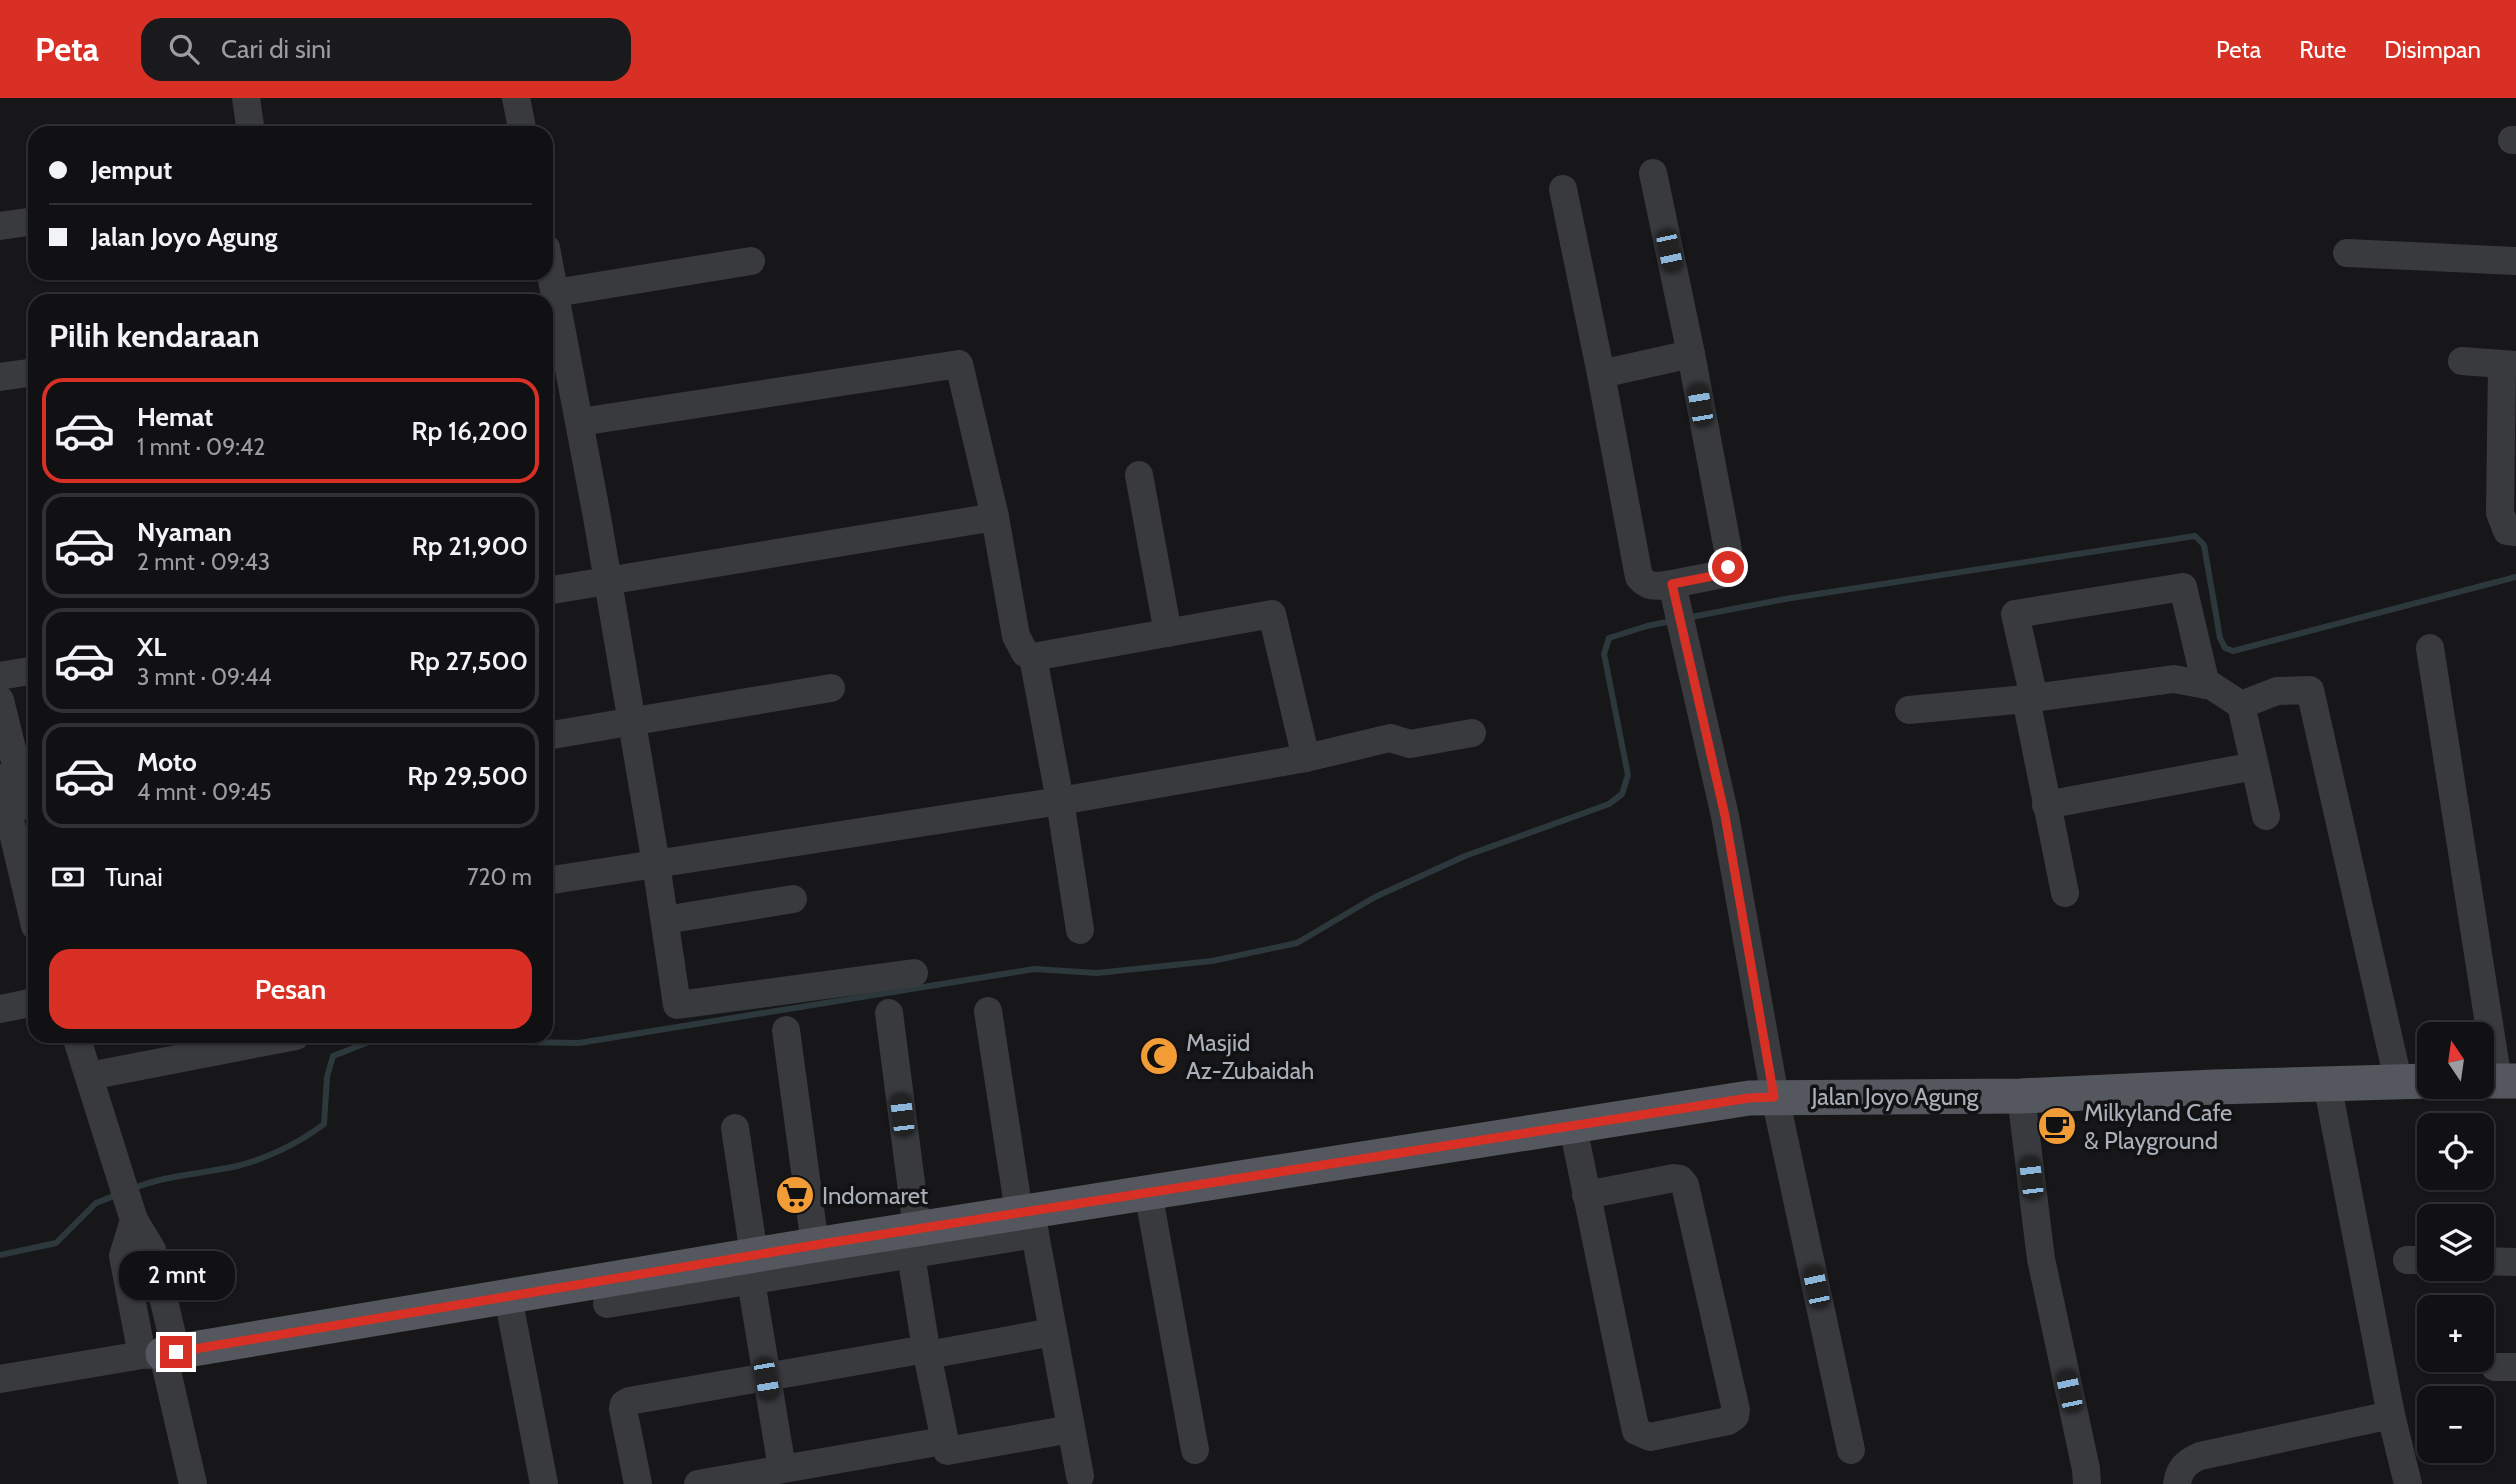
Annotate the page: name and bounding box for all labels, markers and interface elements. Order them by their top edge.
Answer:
search box [141,18,631,81]
text: Peta [35,29,99,69]
icon: search [165,30,203,68]
text: Cari di sini [221,33,331,65]
text: Peta [2216,35,2261,64]
text: Rute [2299,35,2346,64]
text: Disimpan [2384,35,2481,64]
text: Jemput [91,154,172,186]
text: Jalan Joyo Agung [91,221,278,253]
car [1655,228,1684,274]
text: Pilih kendaraan [49,316,260,355]
car [1687,382,1714,428]
icon: car [53,399,116,462]
text: Hemat [137,401,213,433]
text: Rp 16,200 [412,415,528,447]
text: 1 mnt · 09:42 [137,433,265,461]
icon: car [53,514,116,577]
text: Nyaman [137,516,232,548]
text: Rp 21,900 [412,530,528,562]
text: 2 mnt · 09:43 [137,548,270,576]
route start [1712,551,1744,583]
icon: car [53,629,116,692]
text: XL [137,631,166,663]
text: Rp 27,500 [409,645,528,677]
text: 3 mnt · 09:44 [137,663,272,691]
icon: car [53,744,116,807]
text: Moto [137,746,197,778]
text: Rp 29,500 [407,760,528,792]
text: 4 mnt · 09:45 [137,778,272,806]
icon: cash [49,858,87,896]
text: Tunai [105,861,163,893]
text: 720 m [467,863,532,891]
button: Pesan [49,949,532,1029]
north arrow [2417,1022,2494,1099]
map controls [2417,1022,2494,1463]
place label: Masjid Az-Zubaidah [1186,1028,1314,1085]
mosque icon: Masjid Az-Zubaidah [1138,1035,1180,1077]
street label: Jalan Joyo Agung [1810,1082,1980,1111]
car [890,1093,915,1137]
place label: Milkyland Cafe & Playground [2084,1098,2232,1155]
cafe icon: Milkyland Cafe & Playground [2036,1105,2078,1147]
button: locate [2417,1113,2494,1190]
car [2019,1156,2044,1200]
supermarket icon: Indomaret [774,1174,816,1216]
place label: Indomaret [822,1181,928,1210]
button: layers [2417,1204,2494,1281]
callout: 2 mnt [118,1250,234,1300]
text: 2 mnt [148,1261,206,1289]
car [1802,1264,1831,1310]
button: + [2417,1295,2494,1372]
route end [160,1336,192,1368]
car [753,1356,780,1402]
car [2055,1368,2084,1414]
button: − [2417,1386,2494,1463]

